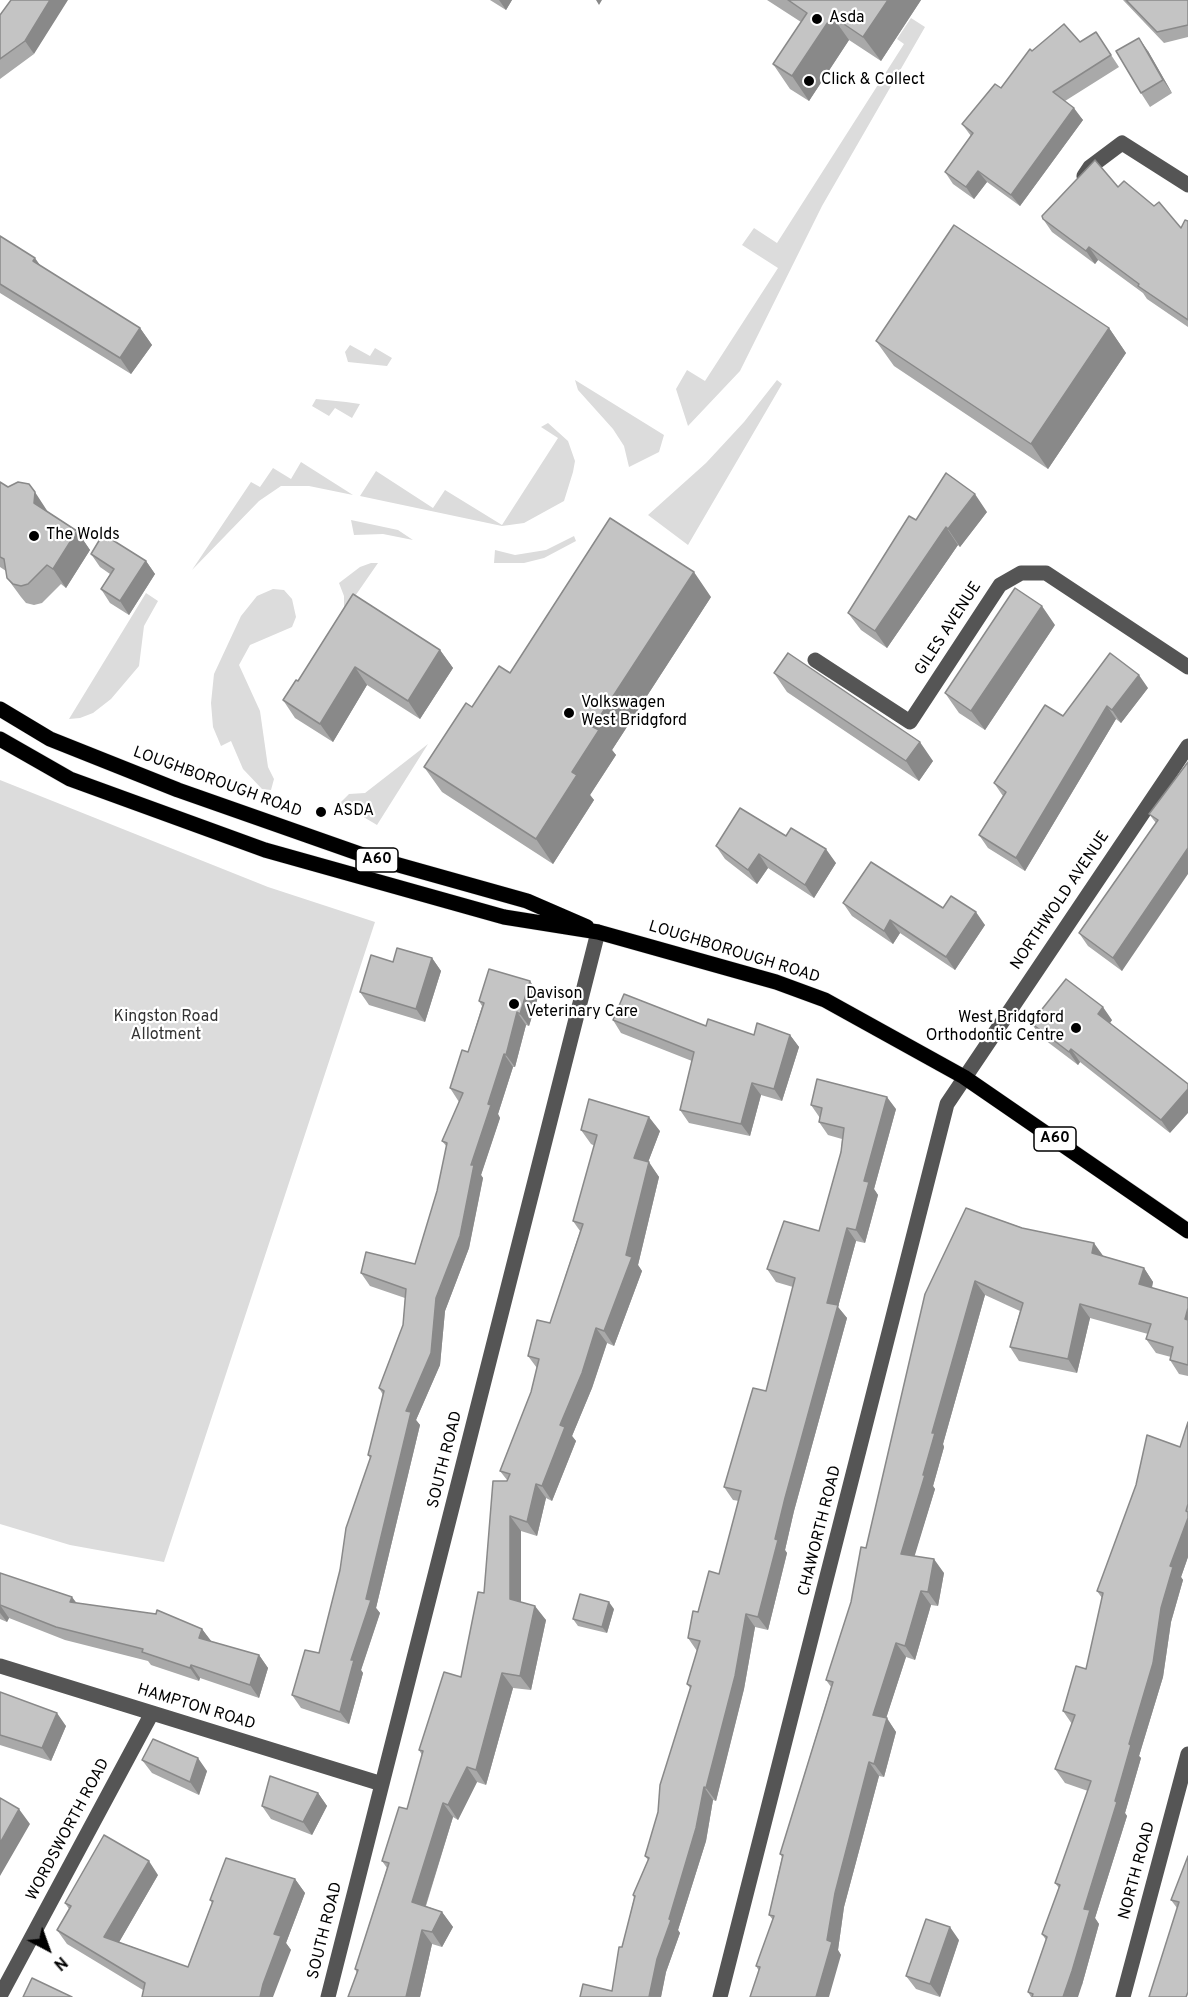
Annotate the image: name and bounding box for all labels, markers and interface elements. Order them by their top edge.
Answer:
place label: Asda [829,9,865,29]
marker: Asda [810,12,824,26]
place label: Click & Collect [821,71,925,91]
marker: Click & Collect [802,74,816,88]
place label: The Wolds [46,526,120,546]
marker: The Wolds [27,529,41,543]
street label: GILES AVENUE [912,578,986,680]
place label: Volkswagen West Bridgford [581,694,687,732]
marker: Volkswagen West Bridgford [562,706,576,720]
street label: LOUGHBOROUGH ROAD [130,744,304,822]
place label: ASDA [333,802,374,822]
marker: ASDA [314,805,328,819]
street label: NORTHWOLD AVENUE [1007,828,1115,974]
road number: A60 [356,848,398,872]
street label: LOUGHBOROUGH ROAD [646,918,822,988]
place label: Davison Veterinary Care [526,985,638,1023]
marker: Davison Veterinary Care [507,997,521,1011]
park label: Kingston Road Allotment [114,1008,218,1046]
place label: West Bridgford Orthodontic Centre [926,1009,1064,1047]
marker: West Bridgford Orthodontic Centre [1069,1021,1083,1035]
road number: A60 [1034,1127,1076,1151]
street label: SOUTH ROAD [425,1409,467,1511]
street label: CHAWORTH ROAD [795,1464,847,1598]
street label: HAMPTON ROAD [135,1681,257,1735]
street label: WORDSWORTH ROAD [23,1756,115,1904]
street label: NORTH ROAD [1116,1820,1160,1922]
street label: SOUTH ROAD [305,1880,347,1982]
north arrow [18,1919,78,1979]
text: N [49,1951,71,1974]

